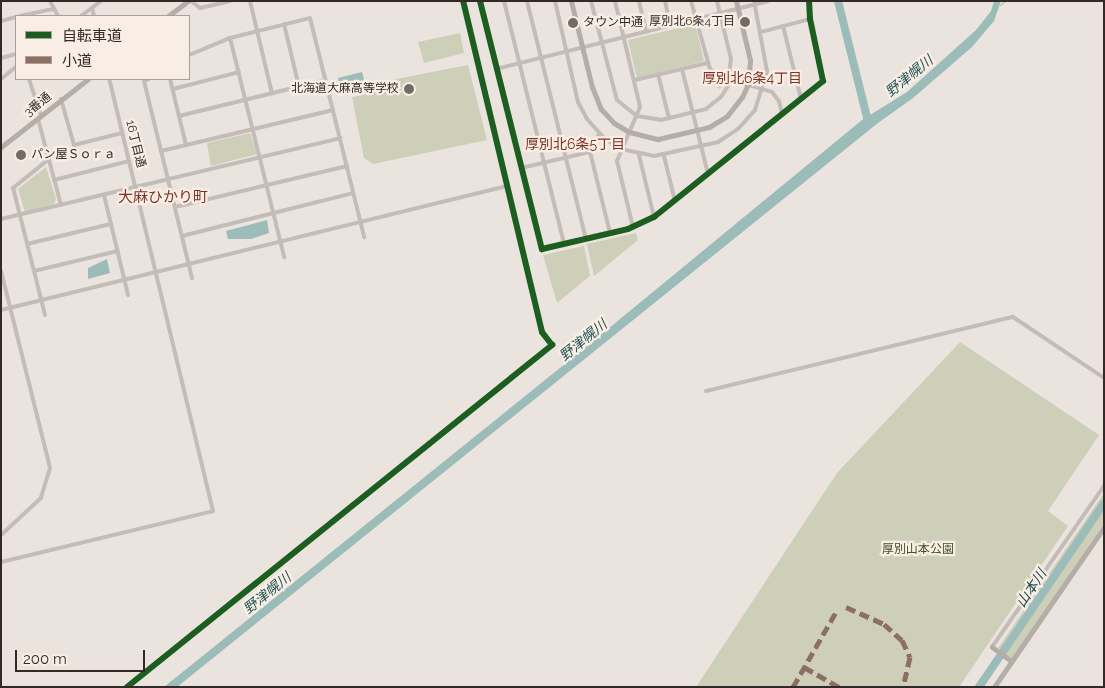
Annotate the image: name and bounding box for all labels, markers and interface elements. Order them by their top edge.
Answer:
legend [15,15,190,80]
place label: 厚別北6条4丁目 [649,15,735,29]
place label: タウン中通 [583,16,643,30]
marker: 厚別北6条4丁目 [739,16,751,28]
marker: タウン中通 [567,17,579,29]
text: 自転車道 [62,27,122,45]
text: 小道 [62,52,92,70]
water label: 野津幌川 [882,52,936,100]
district label: 厚別北6条4丁目 [702,70,802,86]
place label: 北海道大麻高等学校 [291,82,399,96]
marker: 北海道大麻高等学校 [403,83,415,95]
street label: 3番通 [22,90,54,120]
street label: 16丁目通 [122,119,148,169]
district label: 厚別北6条5丁目 [525,136,625,152]
place label: パン屋Ｓｏｒａ [31,148,115,162]
marker: パン屋Ｓｏｒａ [15,149,27,161]
district label: 大麻ひかり町 [118,189,208,207]
water label: 野津幌川 [556,316,610,364]
park label: 厚別山本公園 [882,543,954,557]
water label: 山本川 [1012,566,1050,610]
water label: 野津幌川 [240,569,294,617]
scale bar [18,640,148,672]
text: 200 m [23,650,67,668]

